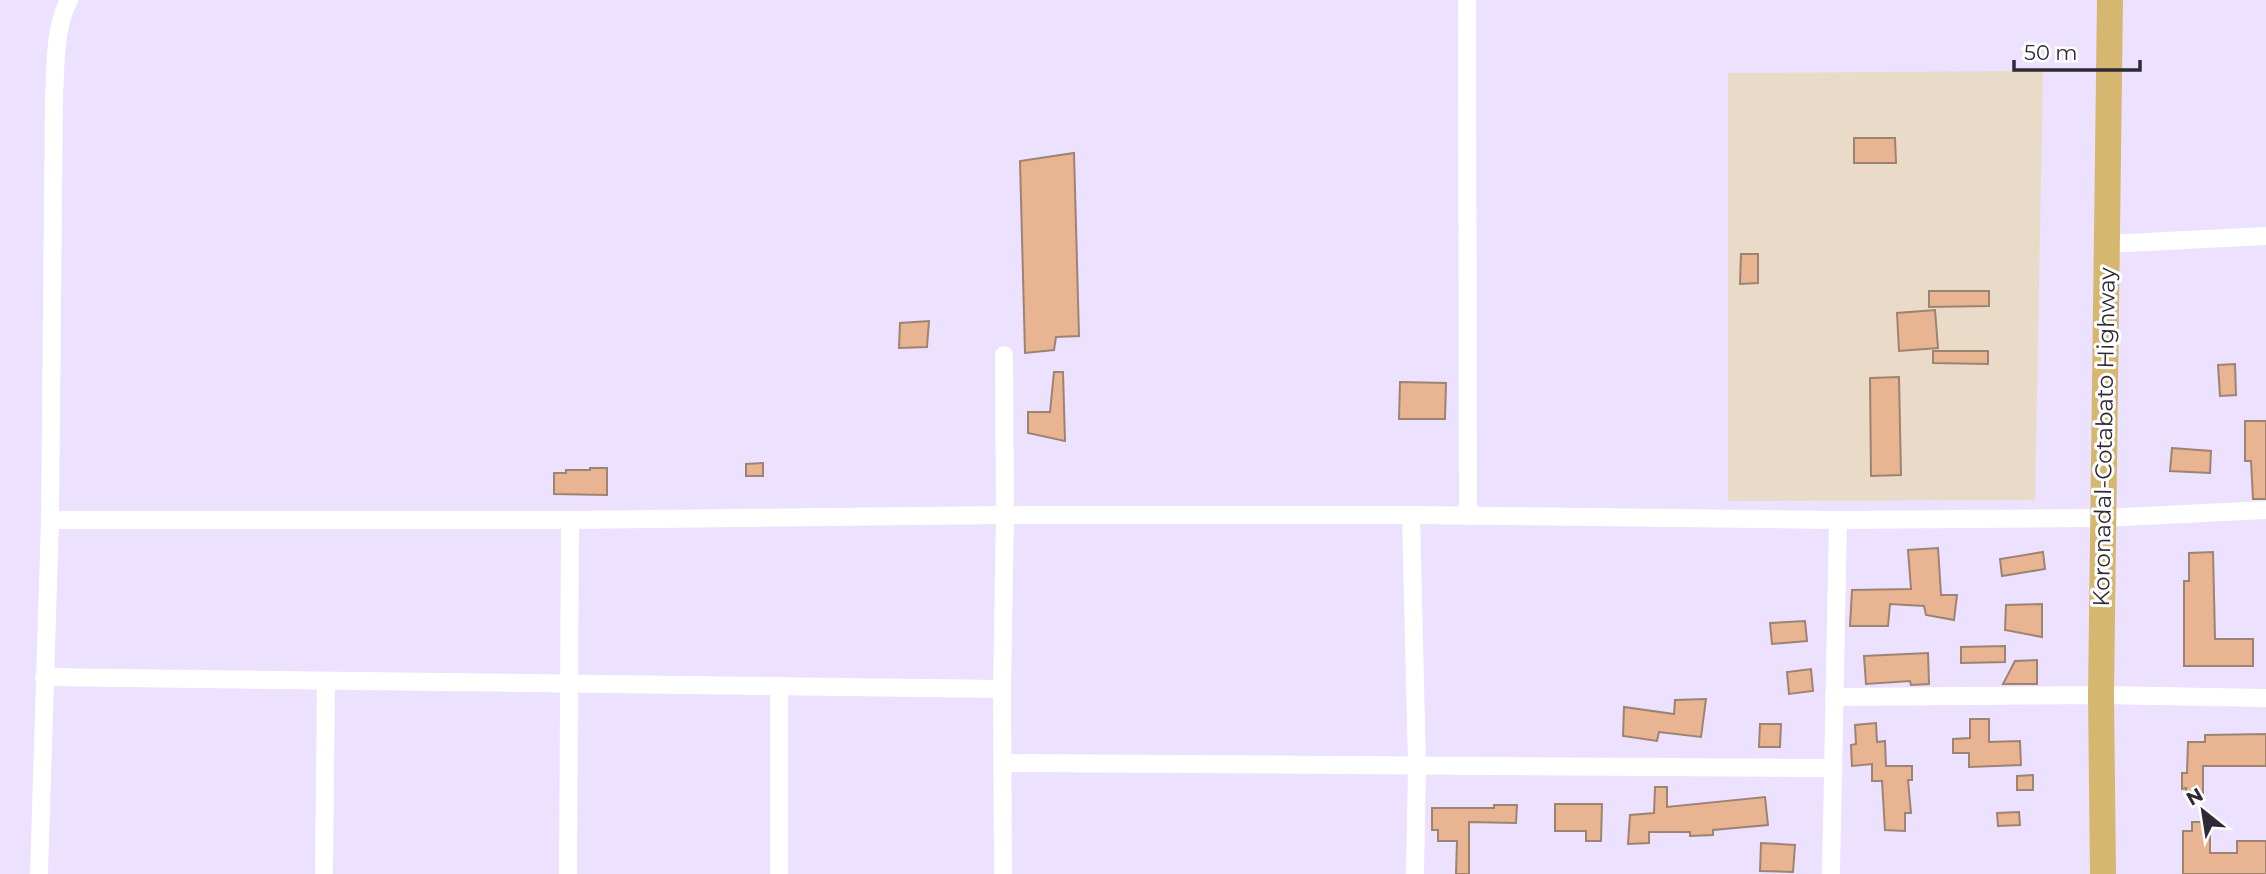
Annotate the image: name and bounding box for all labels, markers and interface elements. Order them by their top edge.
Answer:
scale bar [2014,28,2140,72]
text: 50 m [2024,40,2078,65]
street label: Koronadal-Cotabato Highway [2087,267,2121,607]
north arrow [2168,776,2238,846]
text: N [2182,783,2207,811]

